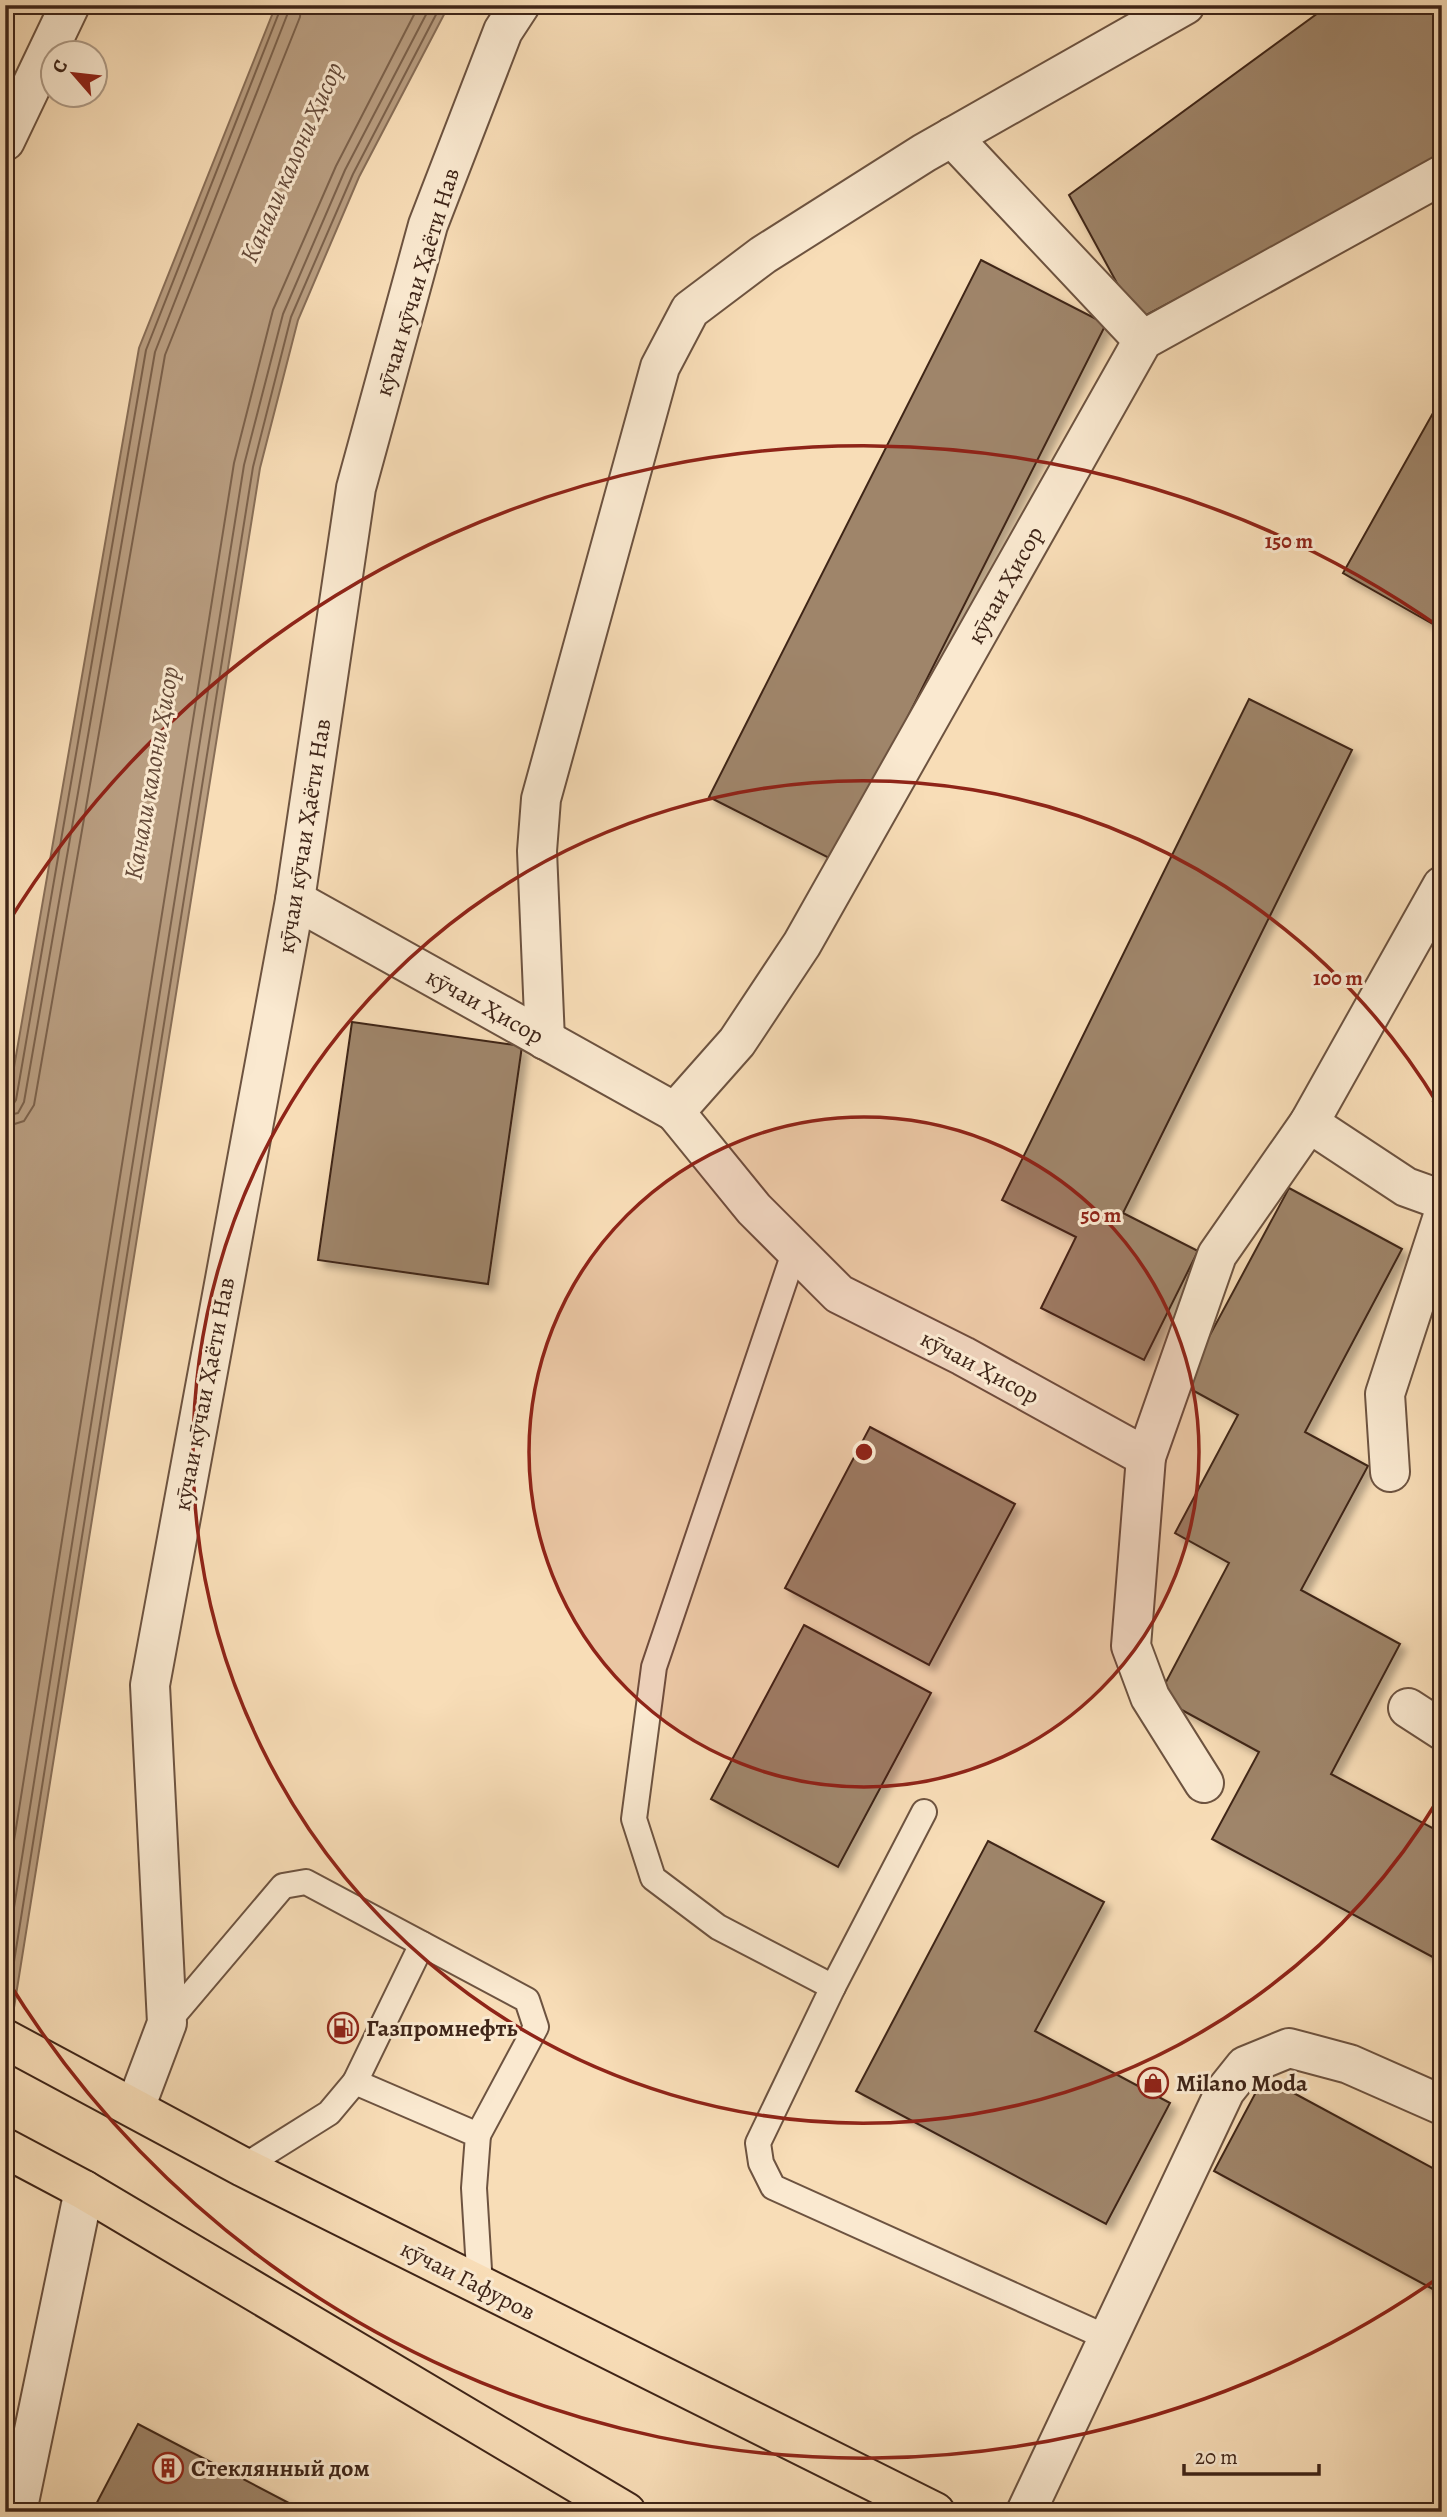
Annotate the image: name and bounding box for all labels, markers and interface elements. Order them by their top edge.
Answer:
north arrow [38,38,108,108]
text: С [46,55,74,78]
water label: Канали калони Ҳисор [231,56,351,268]
street label: кӯчаи кӯчаи Ҳаёти Нав [367,164,467,400]
street label: кӯчаи Ҳисор [959,520,1051,650]
text: 150 m [1265,527,1314,555]
water label: Канали калони Ҳисор [115,664,188,883]
street label: кӯчаи кӯчаи Ҳаёти Нав [270,716,338,956]
street label: кӯчаи Ҳисор [420,960,550,1052]
text: 100 m [1313,964,1363,992]
text: 50 m [1081,1201,1122,1229]
street label: кӯчаи кӯчаи Ҳаёти Нав [166,1274,242,1514]
street label: кӯчаи Ҳисор [915,1322,1045,1412]
centre of rings [852,1440,876,1464]
fuel station icon: Газпромнефть [326,2011,360,2045]
place label: Газпромнефть [366,2012,517,2044]
shop icon: Milano Moda [1136,2066,1170,2100]
place label: Milano Moda [1176,2067,1308,2099]
street label: кӯчаи Гафуров [395,2232,541,2328]
scale bar [1184,2433,1319,2477]
text: 20 m [1195,2443,1238,2471]
building icon: Стеклянный дом [151,2451,185,2485]
place label: Стеклянный дом [191,2452,370,2484]

